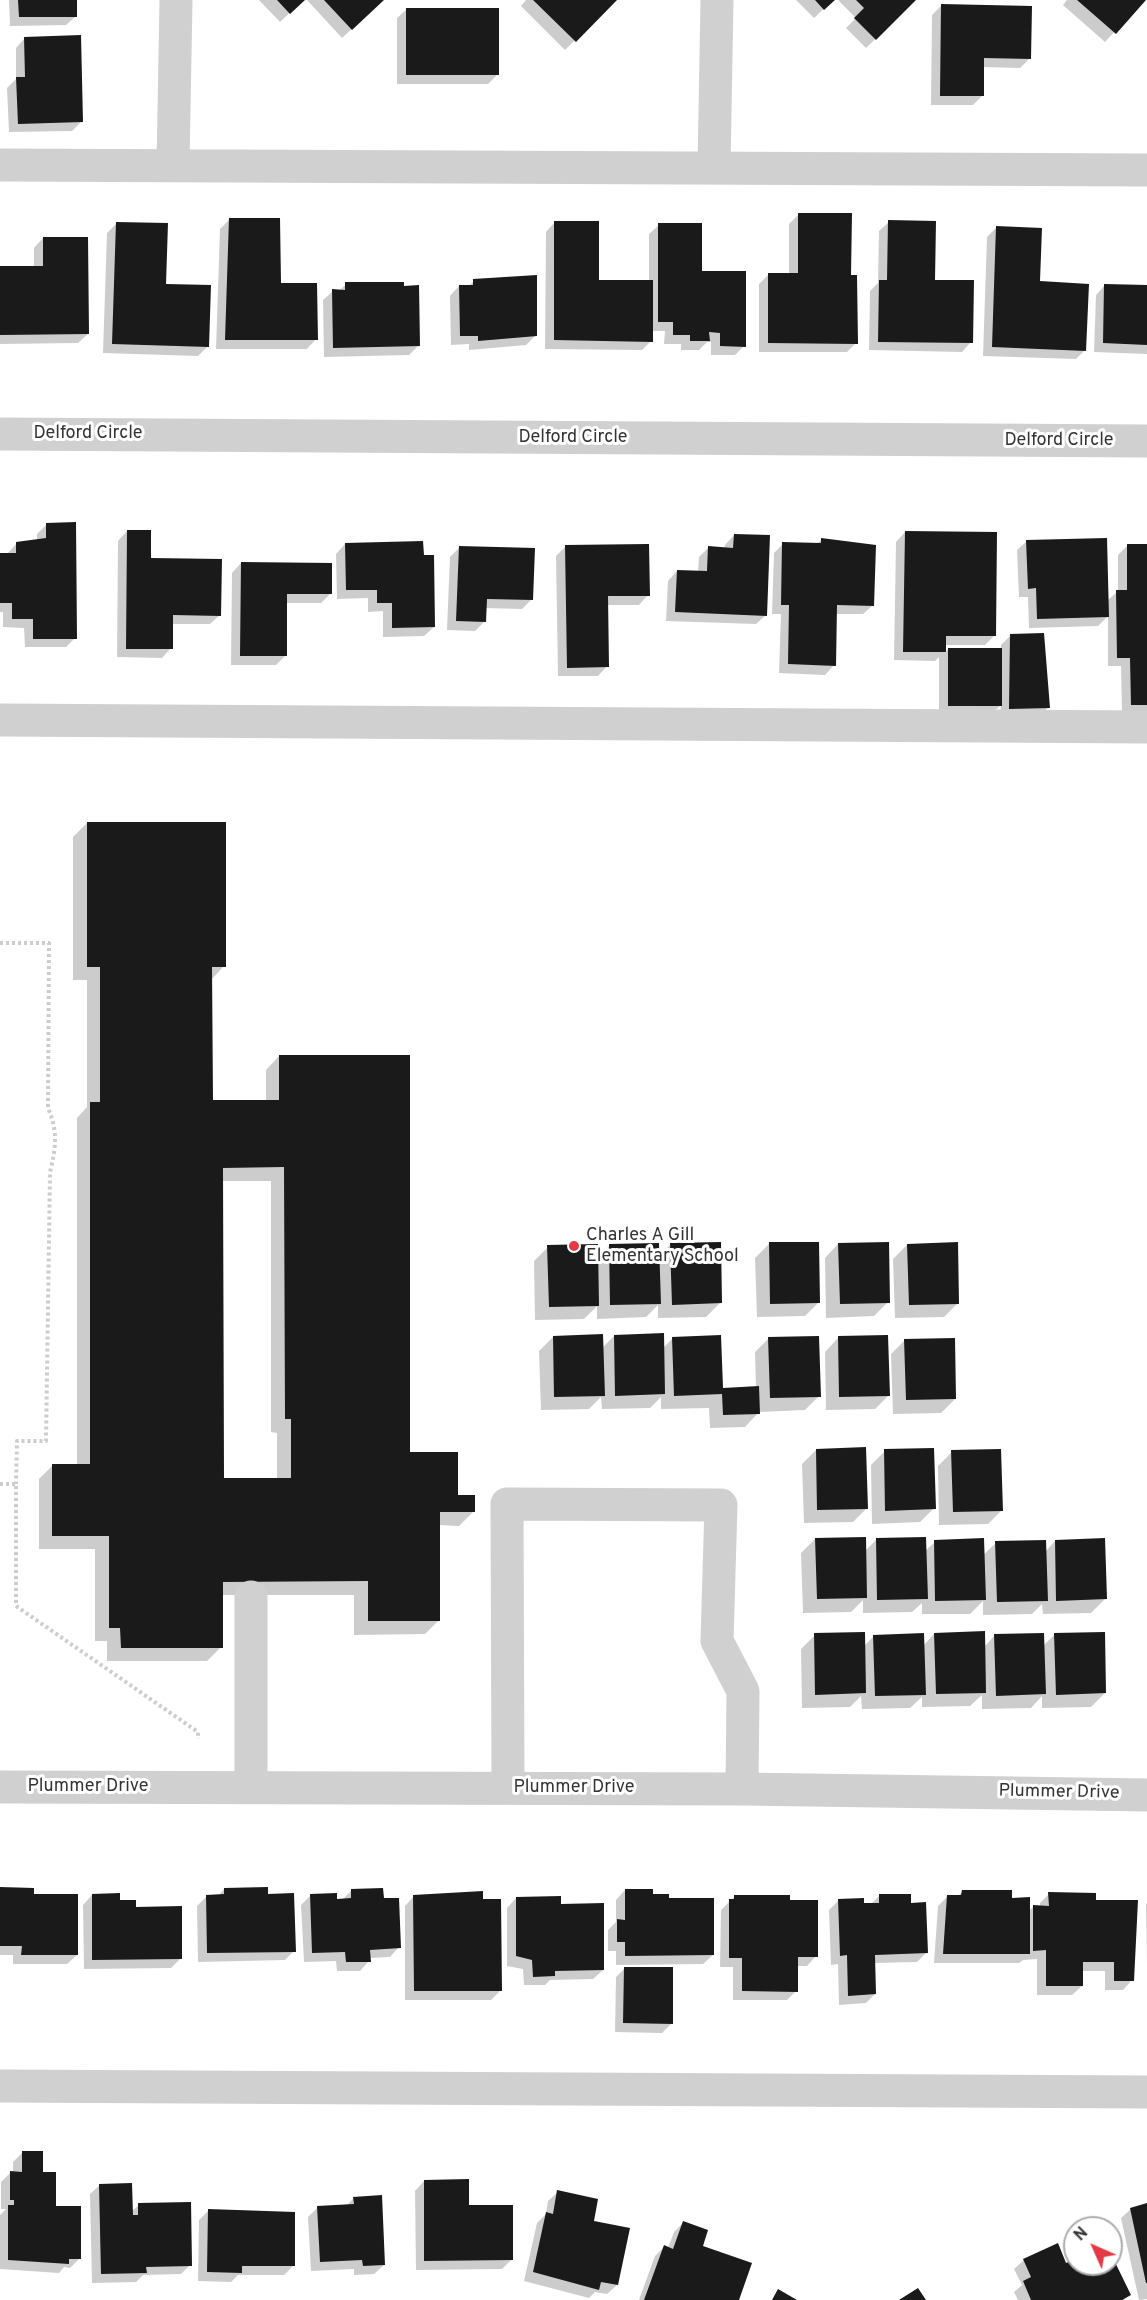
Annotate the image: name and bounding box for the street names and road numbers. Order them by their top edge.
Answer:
street label: Delford Circle [33,423,143,445]
street label: Delford Circle [518,427,628,449]
street label: Delford Circle [1004,430,1114,452]
street label: Plummer Drive [27,1776,149,1798]
street label: Plummer Drive [513,1777,635,1799]
street label: Plummer Drive [998,1781,1120,1805]

